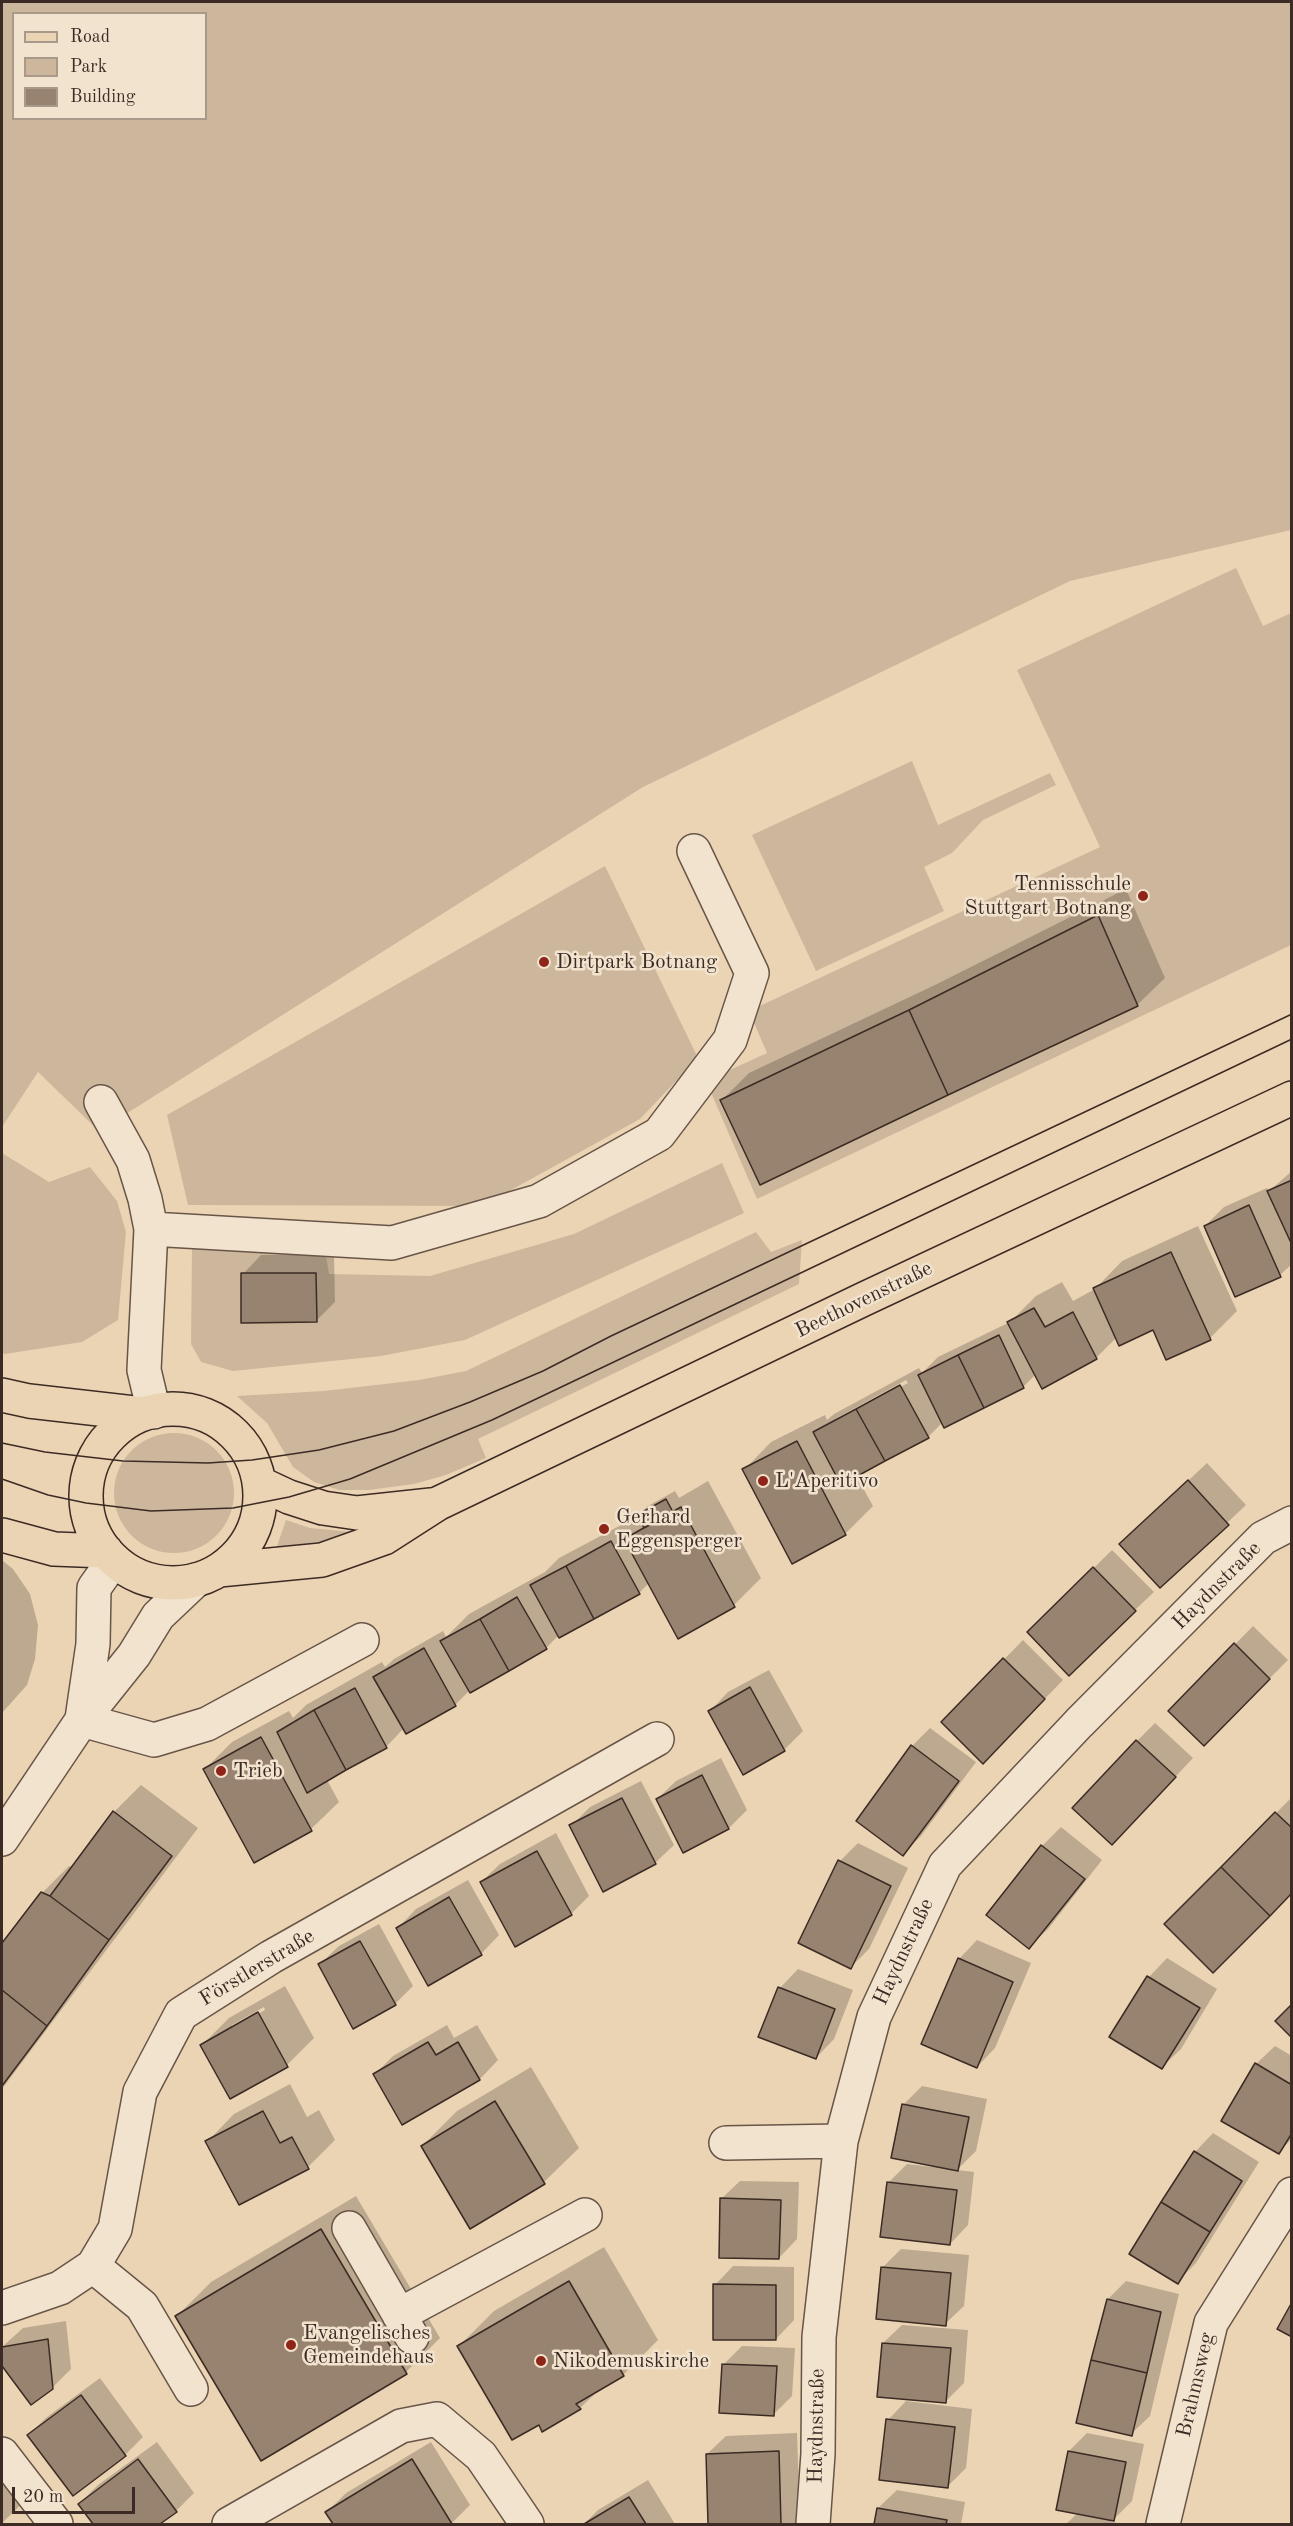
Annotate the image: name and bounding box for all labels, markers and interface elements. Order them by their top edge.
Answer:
legend [12,12,207,120]
text: Road [70,28,110,46]
text: Park [70,58,107,76]
text: Building [70,88,135,106]
place label: Tennisschule Stuttgart Botnang [965,871,1131,921]
marker: Tennisschule Stuttgart Botnang [1136,889,1150,903]
place label: Dirtpark Botnang [556,949,717,975]
marker: Dirtpark Botnang [537,955,551,969]
street label: Beethovenstraße [791,1256,937,1344]
place label: L'Aperitivo [775,1468,879,1494]
marker: L'Aperitivo [756,1474,770,1488]
place label: Gerhard Eggensperger [616,1504,742,1554]
marker: Gerhard Eggensperger [597,1522,611,1536]
street label: Haydnstraße [1167,1536,1267,1636]
place label: Trieb [233,1758,283,1784]
marker: Trieb [214,1764,228,1778]
street label: Haydnstraße [868,1894,940,2010]
street label: Förstlerstraße [195,1924,319,2012]
place label: Evangelisches Gemeindehaus [303,2320,434,2370]
street label: Brahmsweg [1172,2330,1220,2440]
marker: Evangelisches Gemeindehaus [284,2338,298,2352]
place label: Nikodemuskirche [553,2348,709,2374]
marker: Nikodemuskirche [534,2354,548,2368]
street label: Haydnstraße [803,2368,831,2484]
scale bar [15,2475,138,2513]
text: 20 m [23,2488,63,2506]

